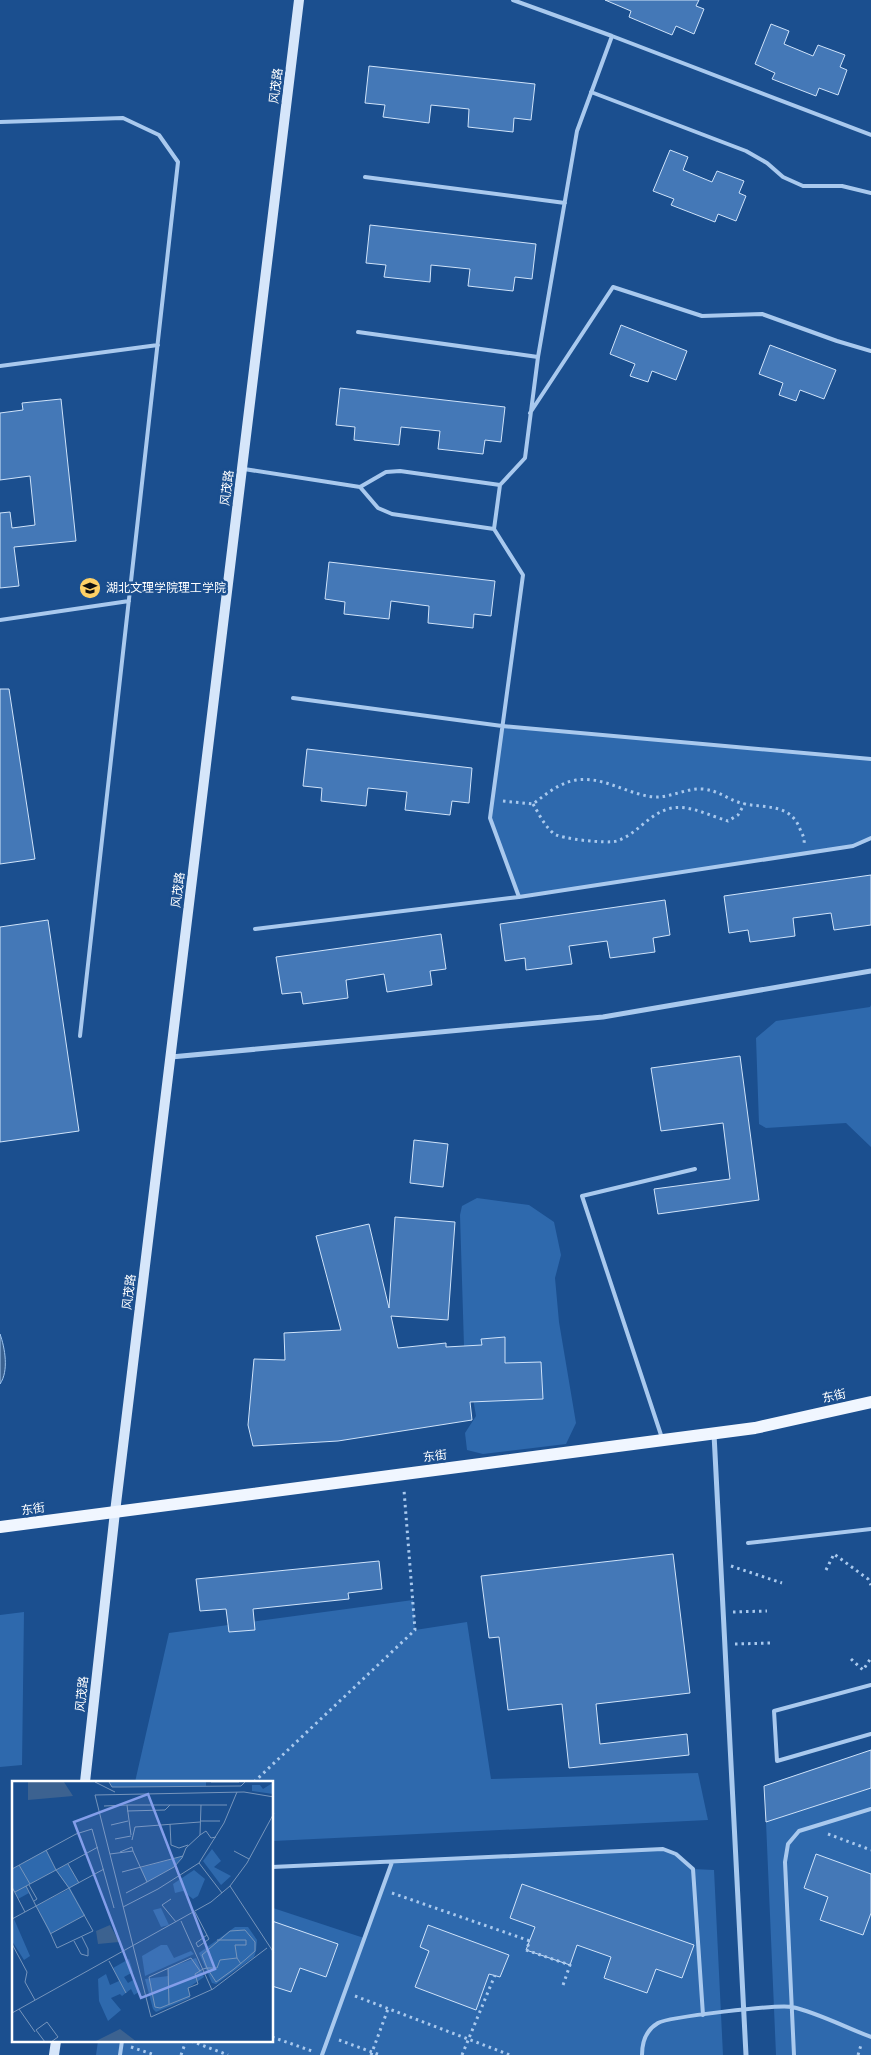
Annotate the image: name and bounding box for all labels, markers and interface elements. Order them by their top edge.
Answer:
street label: 风茂路 [267,67,285,105]
street label: 风茂路 [218,469,236,507]
school or university icon: 湖北文理学院理工学院 [78,576,102,600]
place label: 湖北文理学院理工学院 [106,581,226,595]
street label: 风茂路 [169,871,187,909]
street label: 风茂路 [120,1273,138,1311]
street label: 东街 [821,1386,847,1406]
street label: 东街 [422,1448,448,1464]
street label: 东街 [20,1500,46,1518]
street label: 风茂路 [73,1675,91,1713]
inset map [12,1781,274,2042]

